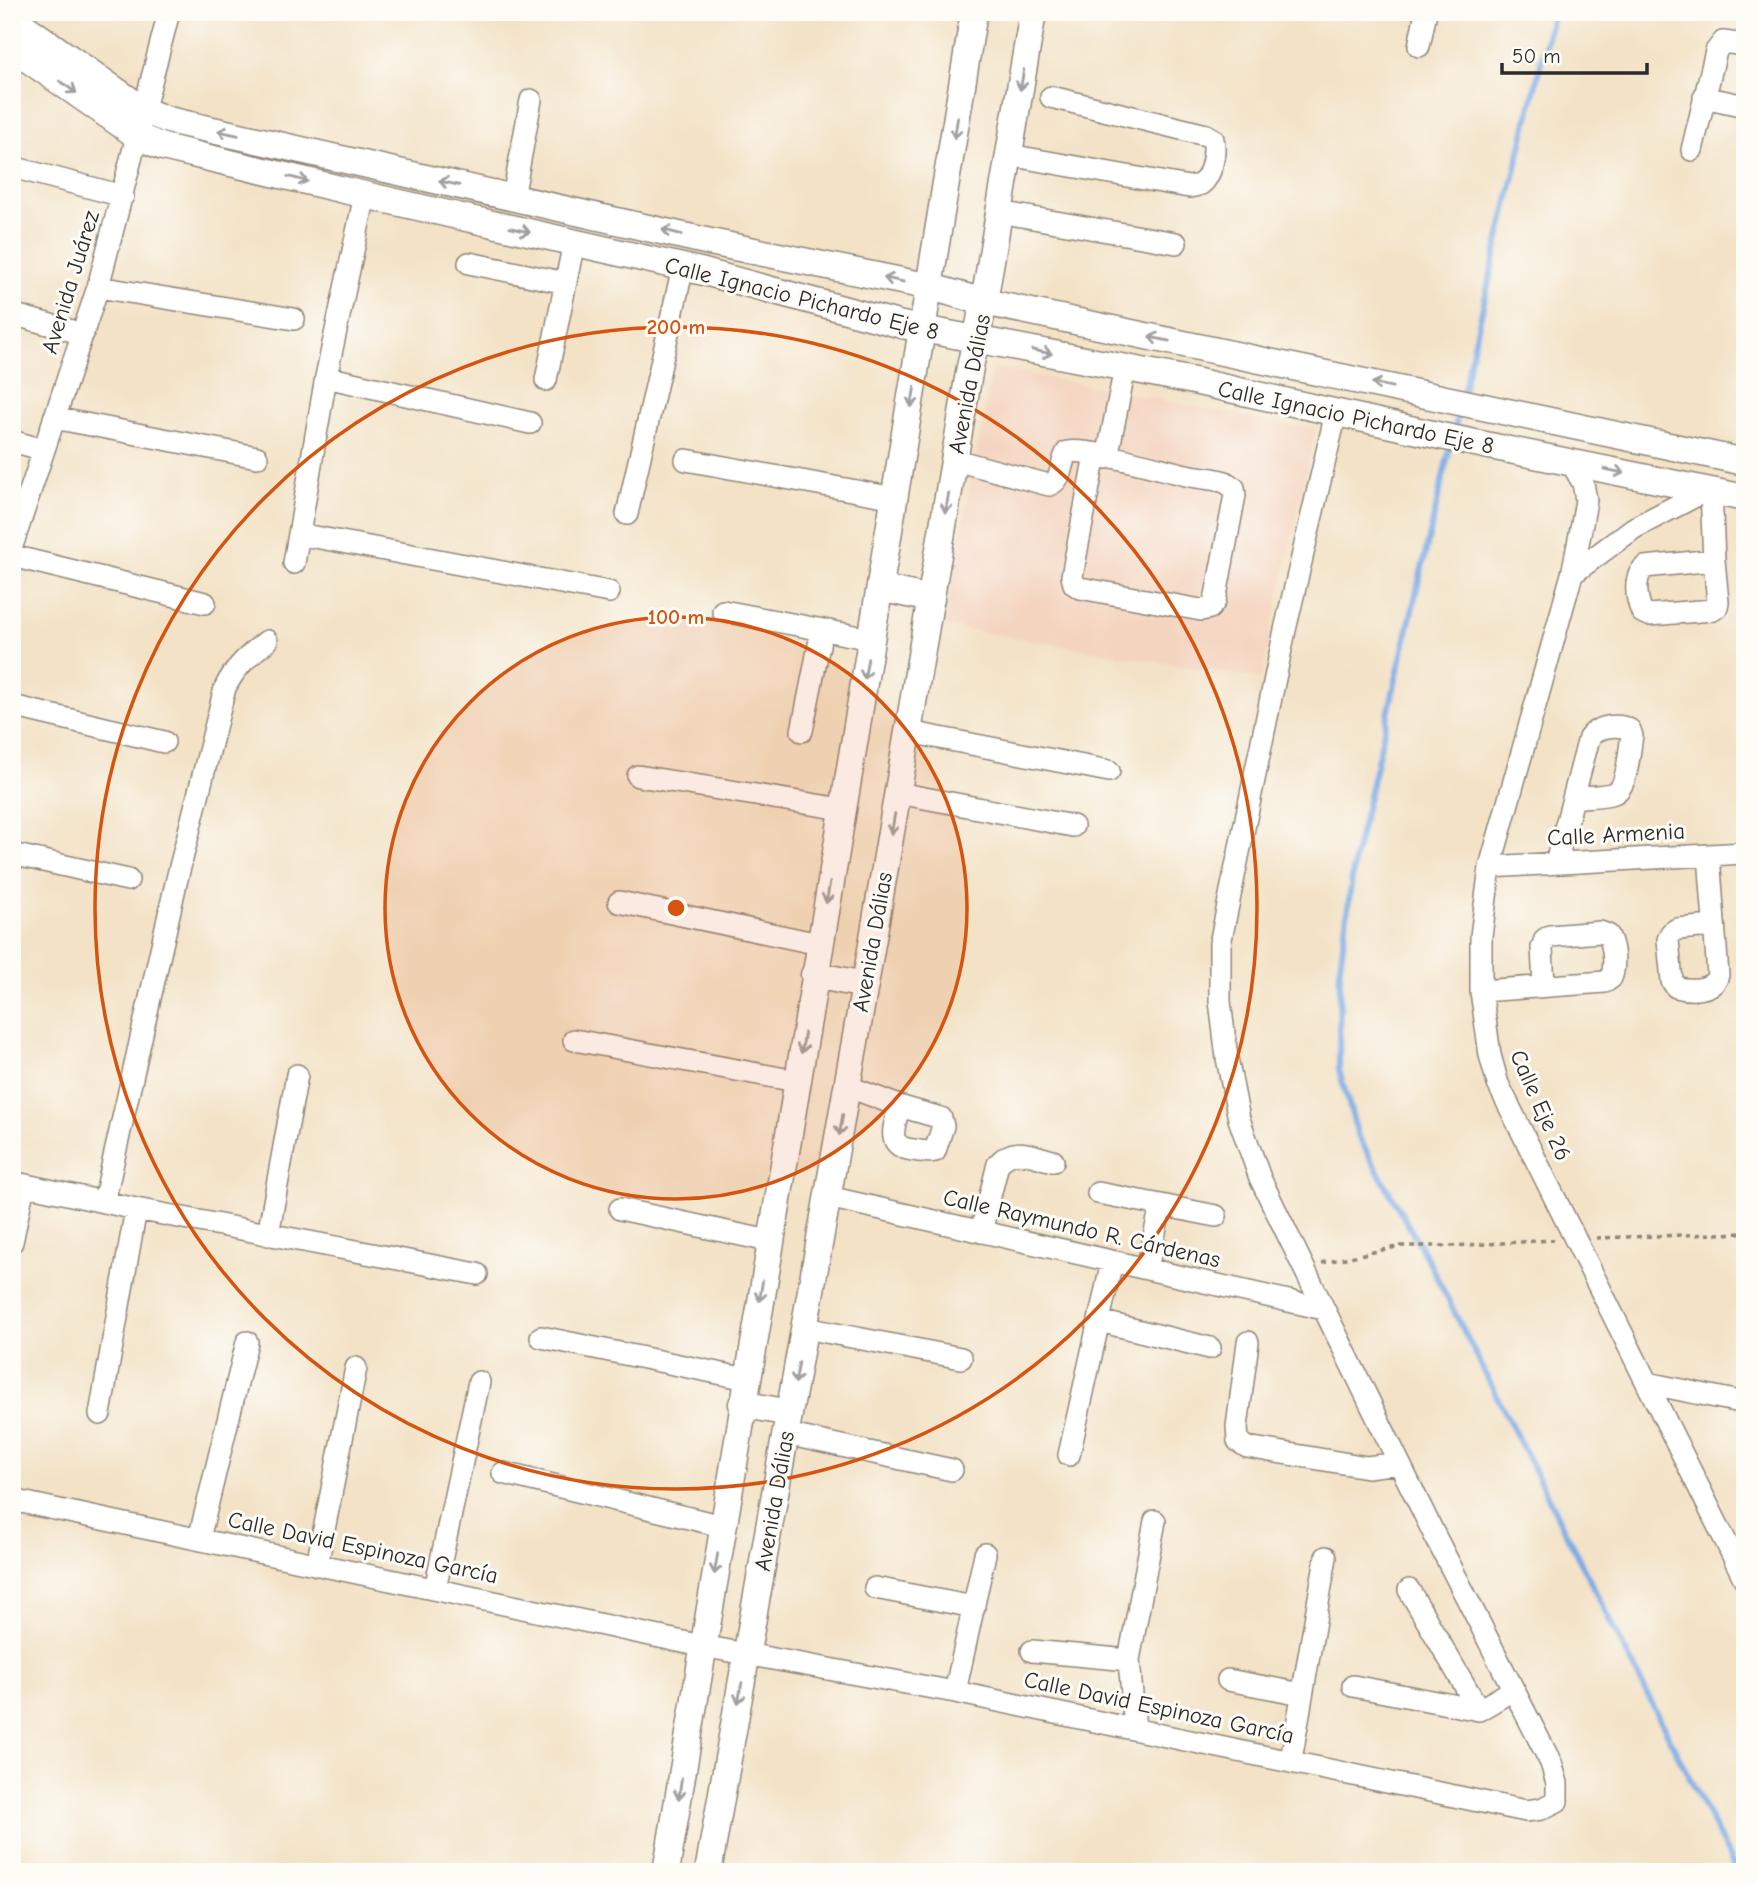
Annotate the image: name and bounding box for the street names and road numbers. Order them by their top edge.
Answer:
street label: Avenida Juárez [36,207,105,357]
street label: Calle Ignacio Pichardo Eje 8 [662,251,942,346]
street label: Avenida Dálias [943,312,996,456]
street label: Calle Ignacio Pichardo Eje 8 [1215,375,1496,460]
street label: Calle Armenia [1546,817,1686,852]
street label: Avenida Dálias [847,870,898,1014]
street label: Calle Eje 26 [1504,1046,1577,1165]
street label: Calle Raymundo R. Cárdenas [941,1183,1223,1274]
street label: Avenida Dálias [749,1429,800,1573]
street label: Calle David Espinoza García [225,1506,500,1589]
street label: Calle David Espinoza García [1021,1666,1296,1749]

